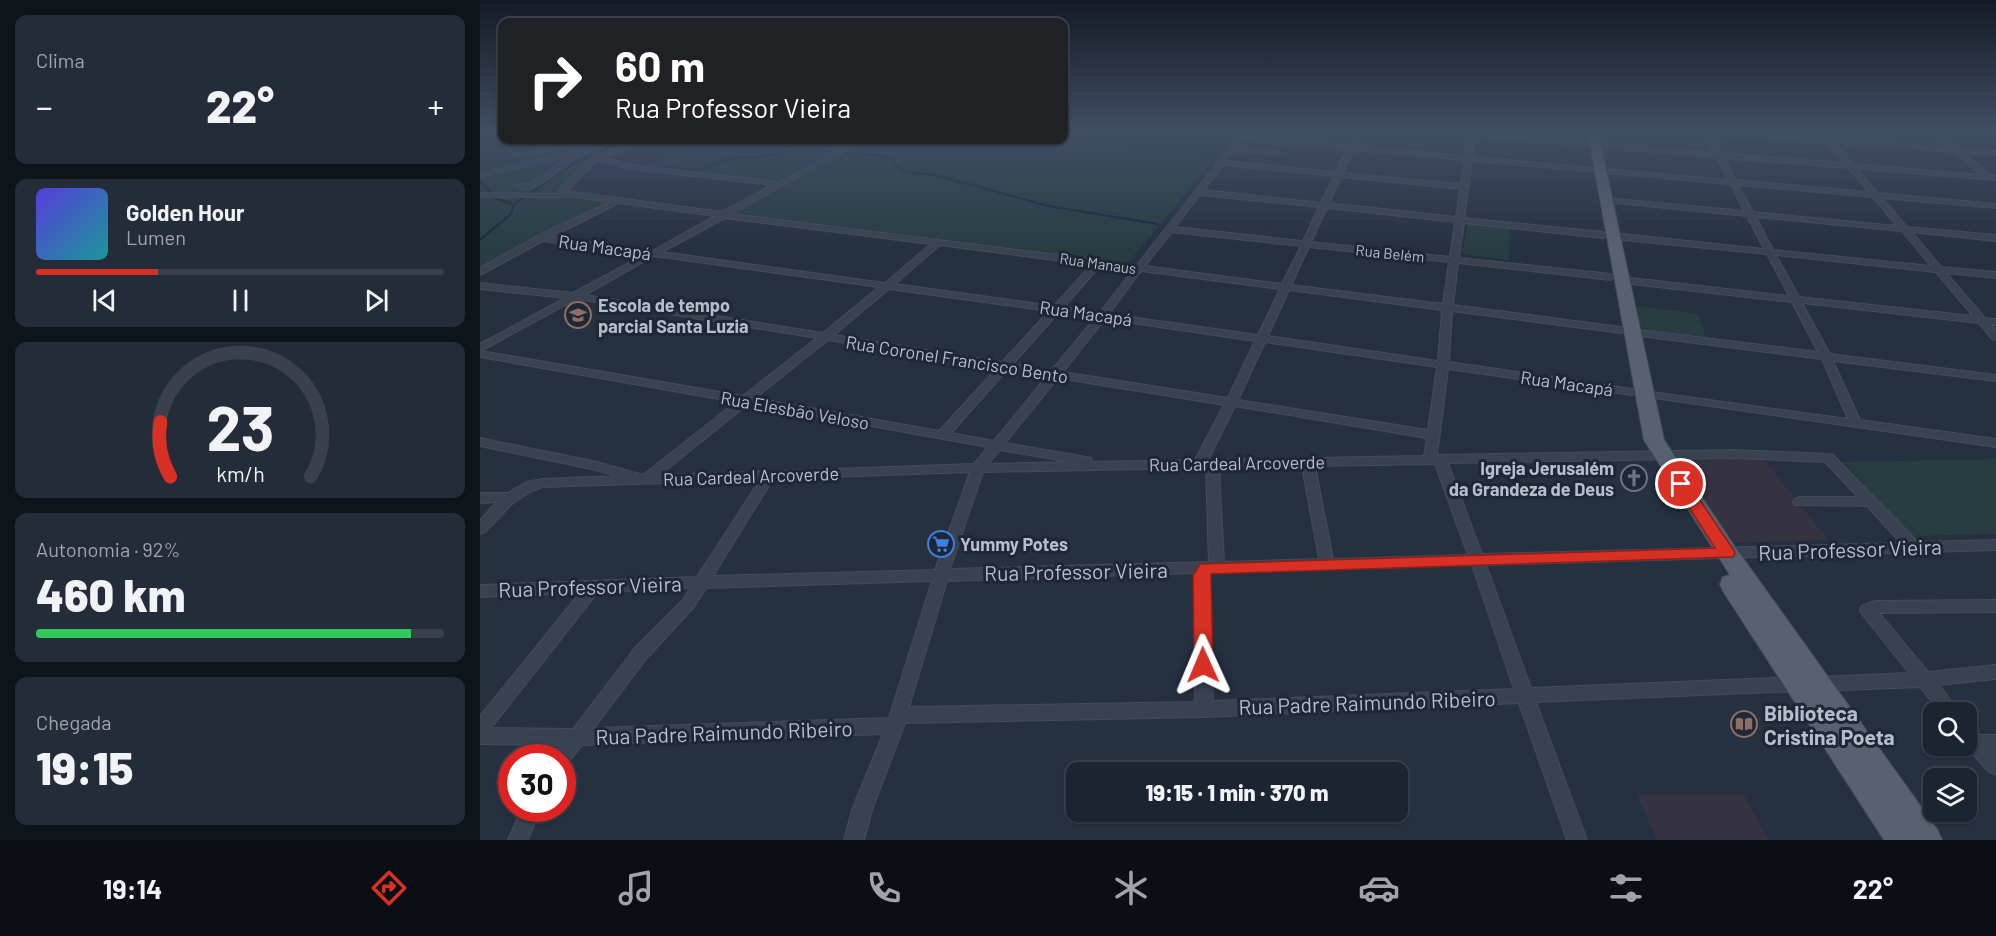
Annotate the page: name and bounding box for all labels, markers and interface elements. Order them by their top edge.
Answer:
text: 60 m [615,40,705,90]
icon: right [516,42,594,120]
text: Clima [36,48,85,72]
text: 22° [206,78,274,132]
text: − [36,86,53,126]
text: + [427,86,444,126]
text: Rua Professor Vieira [615,91,851,123]
text: Golden Hour [126,199,244,225]
text: Lumen [126,225,186,249]
street label: Rua Macapá [557,230,653,264]
street label: Rua Belém [1355,240,1425,266]
street label: Rua Manaus [1058,249,1138,277]
icon: previous [88,284,121,317]
icon: pause [224,284,257,317]
icon: next [360,284,393,317]
place label: Escola de tempo parcial Santa Luzia [598,294,749,337]
street label: Rua Macapá [1038,296,1134,330]
school or university icon: Escola de tempo parcial Santa Luzia [563,300,593,330]
street label: Rua Coronel Francisco Bento [844,331,1070,387]
street label: Rua Macapá [1519,366,1615,400]
street label: Rua Elesbão Veloso [719,386,871,434]
text: 23 [206,389,274,463]
street label: Rua Cardeal Arcoverde [1149,450,1325,476]
place label: Igreja Jerusalém da Grandeza de Deus [1449,457,1614,500]
pin [1655,458,1706,509]
text: km/h [216,461,264,486]
street label: Rua Cardeal Arcoverde [663,462,839,490]
church icon: Igreja Jerusalém da Grandeza de Deus [1619,463,1649,493]
icon: arrive [1664,467,1697,500]
supermarket icon: Yummy Potes [926,529,956,559]
place label: Yummy Potes [960,533,1068,555]
street label: Rua Professor Vieira [1758,533,1942,565]
text: Autonomia · 92% [36,537,180,561]
street label: Rua Professor Vieira [984,557,1168,585]
text: 460 km [36,567,186,621]
street label: Rua Professor Vieira [498,570,682,602]
position arrow [1171,633,1235,697]
street label: Rua Padre Raimundo Ribeiro [1238,685,1496,719]
place label: Biblioteca Cristina Poeta [1764,700,1895,749]
map controls [1923,702,1977,822]
button: search [1923,702,1977,756]
library icon: Biblioteca Cristina Poeta [1729,709,1759,739]
text: Chegada [36,710,112,734]
street label: Rua Padre Raimundo Ribeiro [595,715,853,749]
text: 19:15 [36,740,133,794]
speed limit sign: 30 [498,744,576,822]
button: layers [1923,768,1977,822]
text: 19:15 · 1 min · 370 m [1146,779,1328,805]
icon: directions [368,867,410,909]
icon: music [615,867,657,909]
icon: phone [863,867,905,909]
icon: climate [1110,867,1152,909]
icon: car [1358,867,1400,909]
icon: filters [1605,867,1647,909]
text: 19:14 [103,872,162,904]
text: 22° [1853,872,1893,904]

